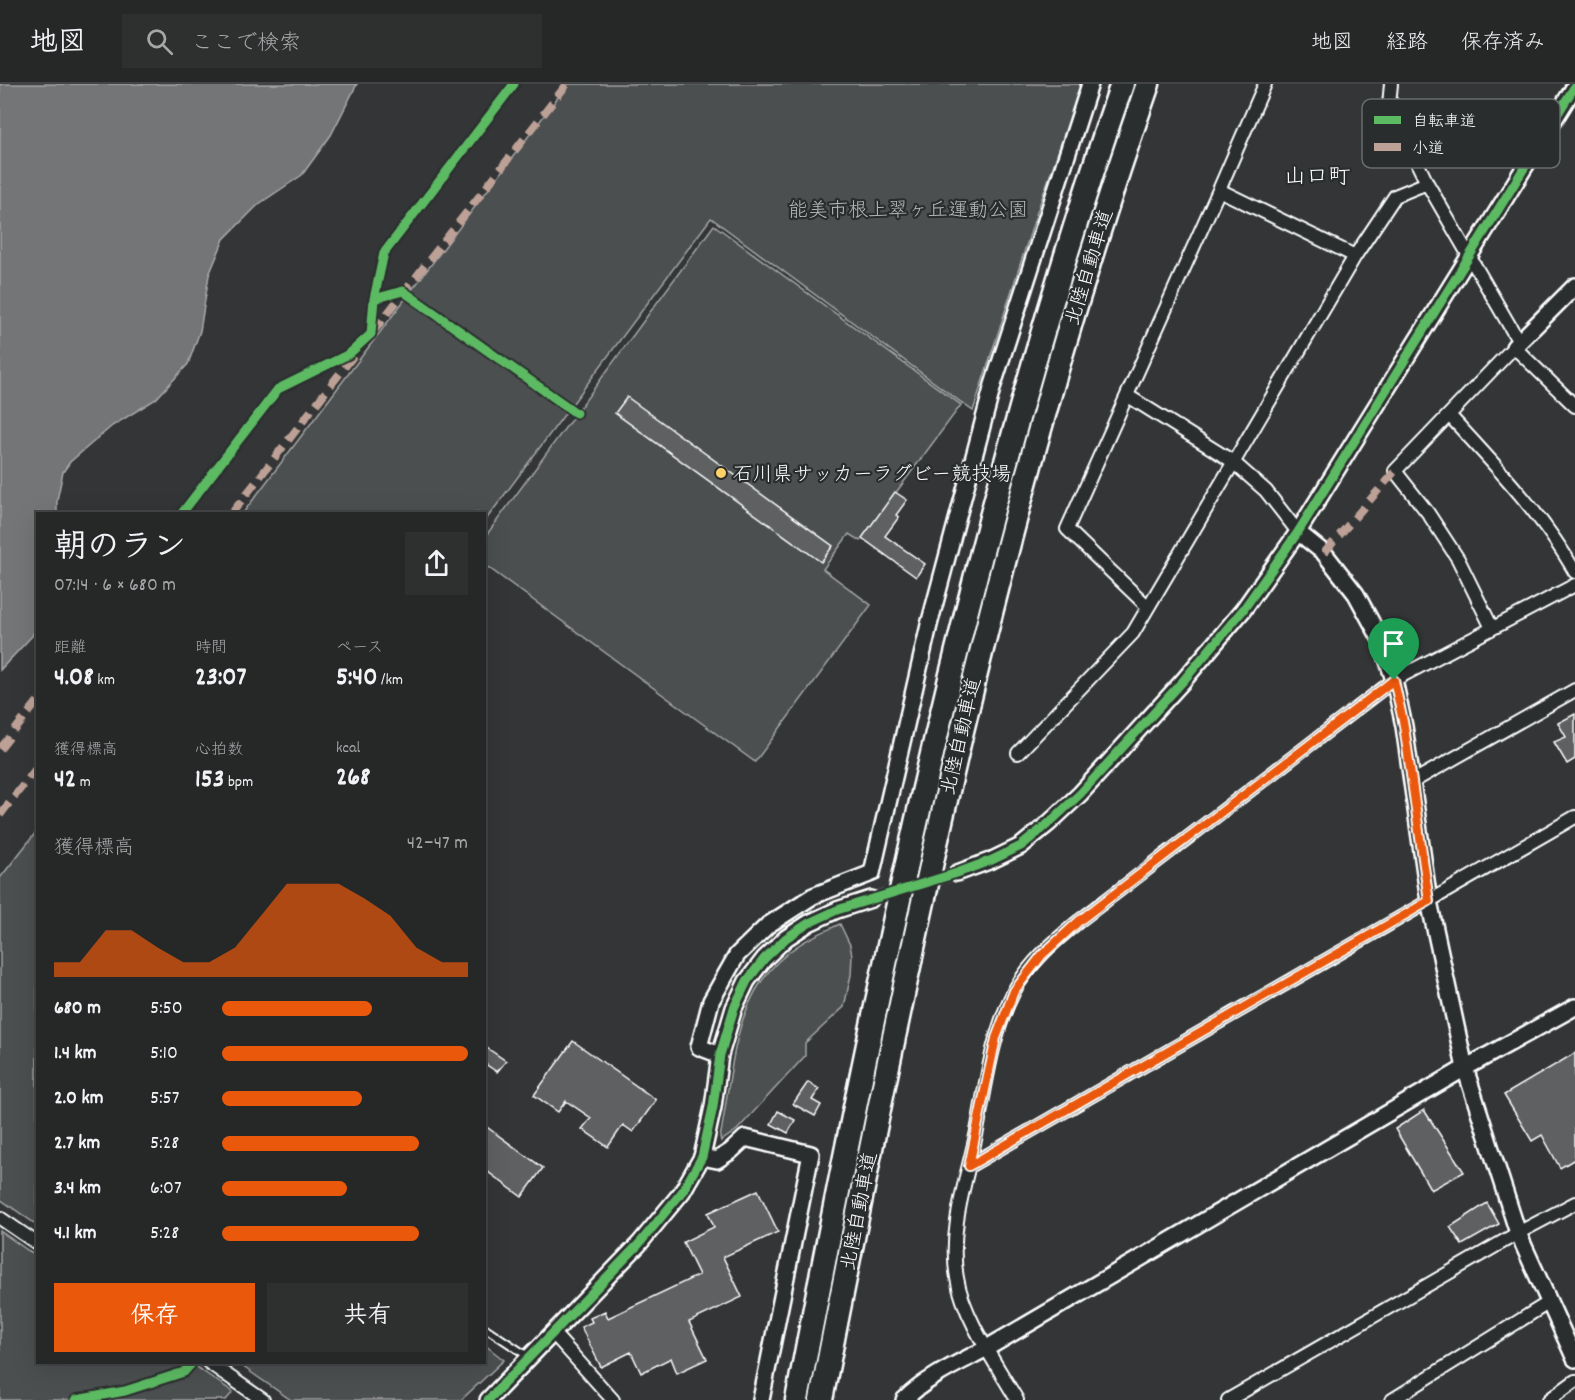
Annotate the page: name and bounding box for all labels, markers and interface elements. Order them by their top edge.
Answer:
search box [122,14,542,68]
text: 地図 [30,25,86,65]
icon: search [143,25,176,58]
text: ここで検索 [191,29,301,60]
text: 地図 [1311,29,1353,59]
text: 経路 [1386,29,1428,59]
text: 保存済み [1461,29,1545,59]
legend [1362,99,1560,168]
text: 自転車道 [1412,111,1476,134]
text: 小道 [1412,138,1444,161]
district label: 山口町 [1284,163,1350,194]
park label: 能美市根上翠ヶ丘運動公園 [788,198,1028,226]
street label: 北陸自動車道 [1060,206,1122,329]
place label: 石川県サッカーラグビー競技場 [733,462,1011,490]
marker: 石川県サッカーラグビー競技場 [714,466,728,480]
text: 朝のラン [54,526,186,573]
button: share [405,532,468,595]
text: 07:14 · 6 × 680 m [54,572,176,600]
pin [1368,618,1419,680]
icon: arrive [1377,627,1410,660]
text: 距離 [54,637,86,660]
text: 時間 [195,637,227,660]
text: ペース [336,637,383,660]
text: 4.08 [54,660,94,697]
text: 23:07 [195,660,246,697]
text: 5:40 [336,660,377,697]
text: km [94,669,115,692]
text: /km [377,669,403,692]
street label: 北陸自動車道 [936,675,990,798]
text: kcal [336,737,360,760]
text: 獲得標高 [54,739,118,762]
text: 心拍数 [195,739,243,762]
text: 268 [336,760,371,797]
text: 42 [54,762,76,799]
text: 153 [195,762,224,799]
text: m [76,771,91,794]
text: bpm [224,771,253,794]
text: 42–47 m [407,830,468,858]
text: 獲得標高 [54,835,134,863]
text: 680 m [54,995,101,1023]
text: 5:50 [150,995,183,1023]
text: 1.4 km [54,1040,97,1068]
text: 5:10 [150,1040,178,1068]
text: 2.0 km [54,1085,103,1113]
text: 5:57 [150,1085,180,1113]
text: 2.7 km [54,1130,100,1158]
text: 5:28 [150,1130,179,1158]
street label: 北陸自動車道 [836,1150,886,1273]
text: 3.4 km [54,1175,101,1203]
text: 6:07 [150,1175,182,1203]
text: 4.1 km [54,1220,97,1248]
text: 5:28 [150,1220,179,1248]
button: 保存 [54,1283,255,1352]
button: 共有 [267,1283,468,1352]

